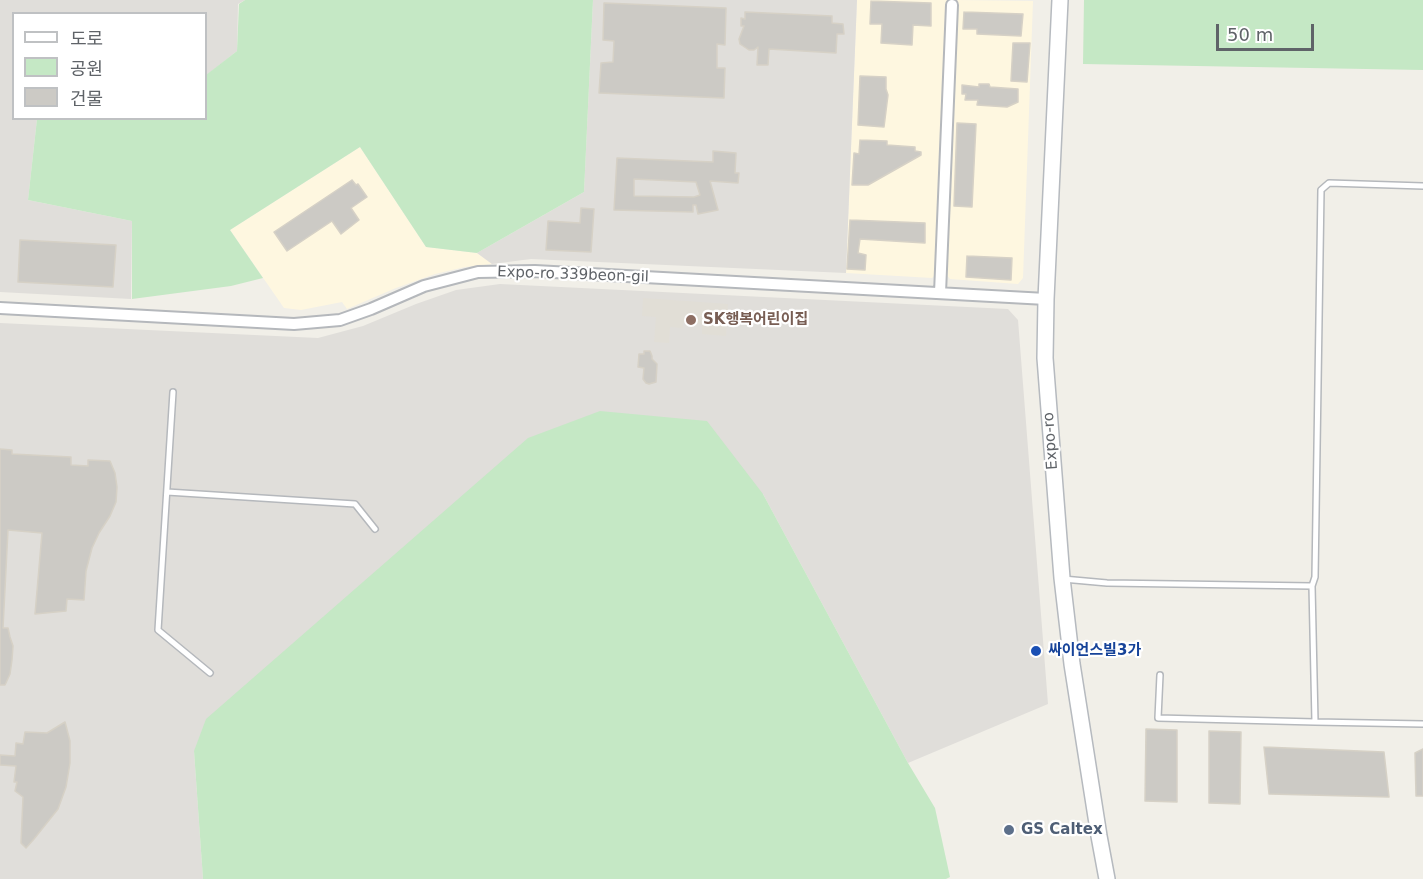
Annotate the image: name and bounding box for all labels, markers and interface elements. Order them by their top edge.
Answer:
legend [12,12,207,120]
scale bar [1219,12,1316,50]
text: 50 m [1227,24,1273,45]
text: 도로 [70,28,103,49]
text: 공원 [70,58,103,79]
text: 건물 [70,88,103,109]
street label: Expo-ro 339beon-gil [497,263,649,287]
place label: SK행복어린이집 [703,311,808,329]
marker: SK행복어린이집 [684,313,698,327]
street label: Expo-ro [1040,412,1062,470]
place label: 싸이언스빌3가 [1048,642,1141,660]
marker: 싸이언스빌3가 [1029,644,1043,658]
place label: GS Caltex [1021,821,1103,839]
marker: GS Caltex [1002,823,1016,837]

